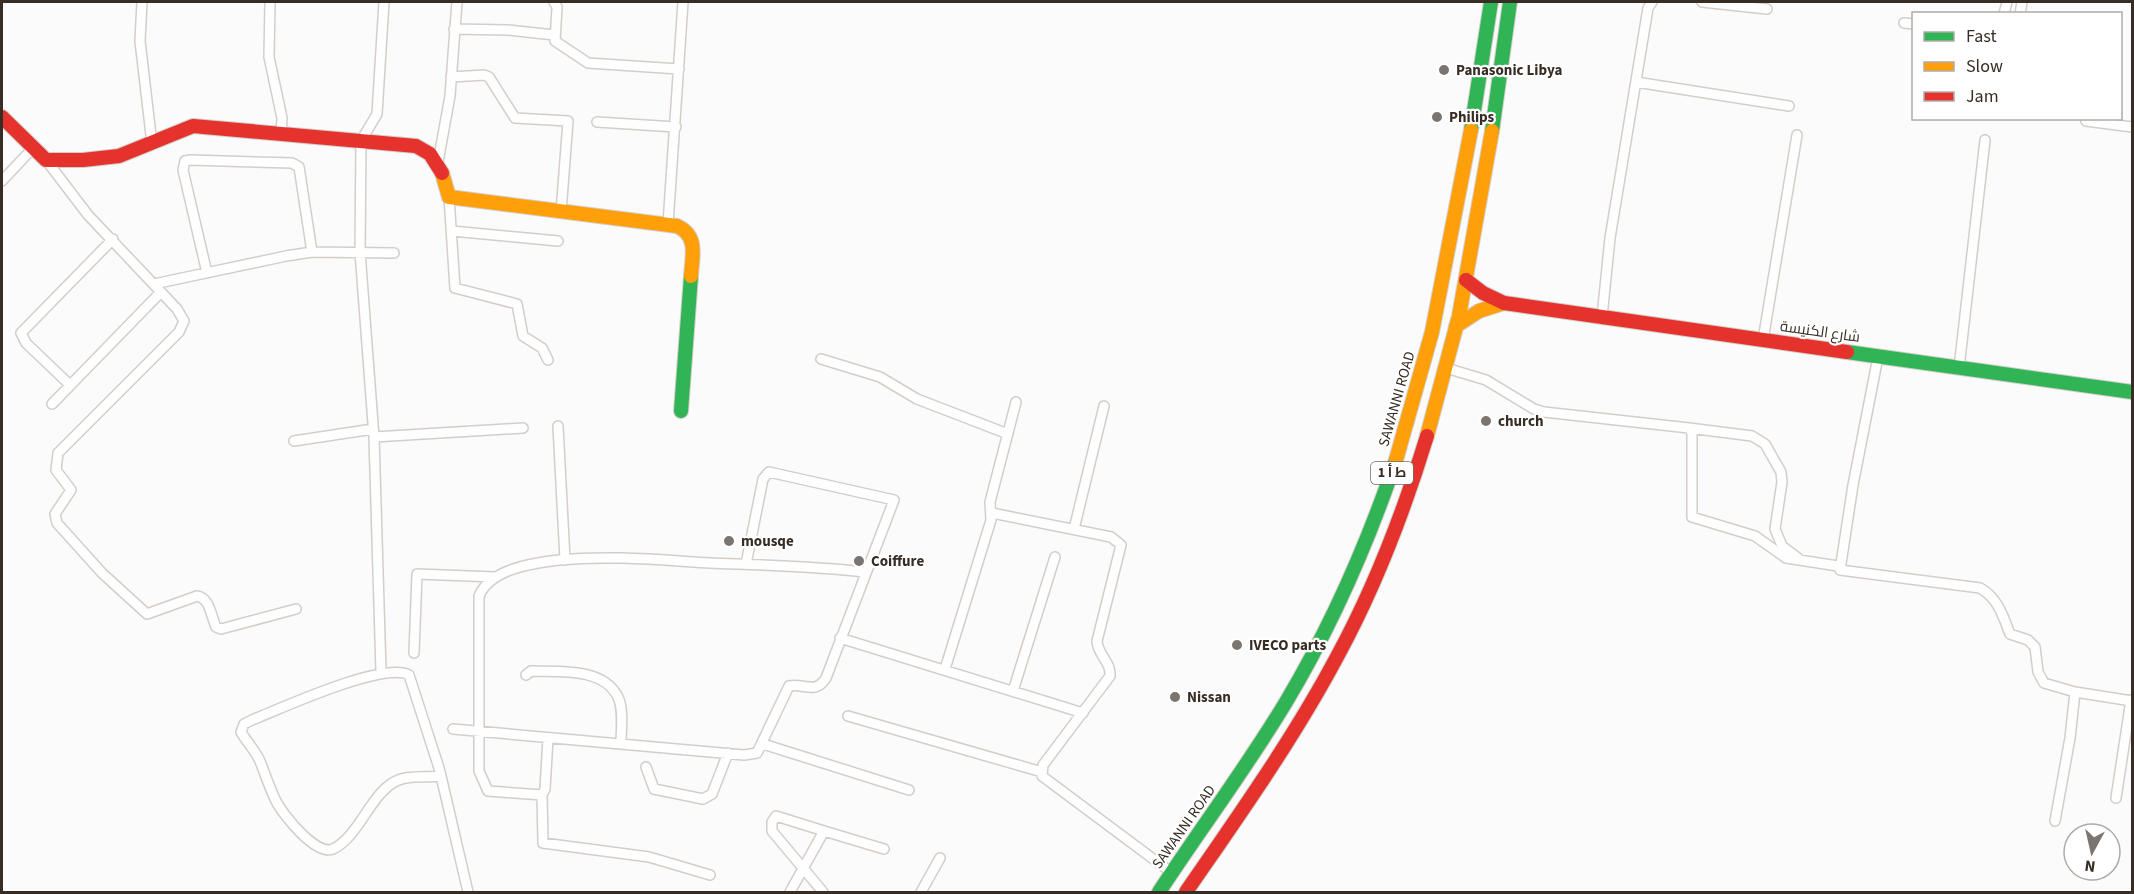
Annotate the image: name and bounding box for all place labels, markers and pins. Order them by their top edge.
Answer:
place label: Panasonic Libya [1456,60,1562,81]
marker: Panasonic Libya [1437,63,1451,77]
place label: Philips [1449,107,1495,128]
marker: Philips [1430,110,1444,124]
place label: church [1498,411,1544,432]
marker: church [1479,414,1493,428]
place label: mousqe [741,531,794,552]
marker: mousqe [722,534,736,548]
place label: Coiffure [871,551,924,572]
marker: Coiffure [852,554,866,568]
place label: IVECO parts [1249,635,1326,656]
marker: IVECO parts [1230,638,1244,652]
place label: Nissan [1187,687,1231,708]
marker: Nissan [1168,690,1182,704]

